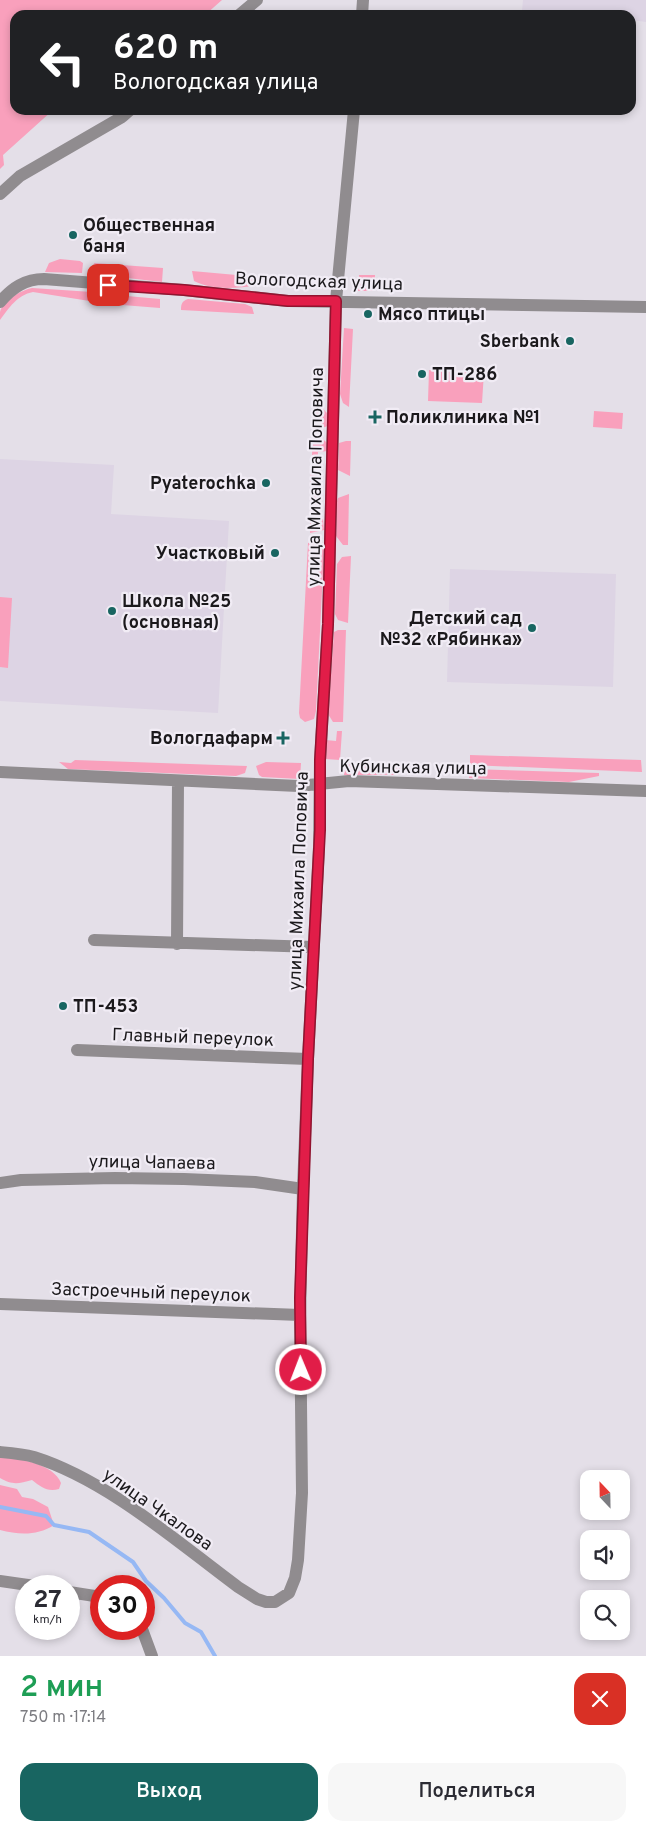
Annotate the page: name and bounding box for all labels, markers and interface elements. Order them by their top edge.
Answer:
text: 620 m [113,27,218,71]
icon: left [30,30,95,95]
text: Вологодская улица [113,70,318,97]
place label: Общественная баня [83,215,215,259]
marker: Общественная баня [67,229,79,241]
pin [87,264,129,306]
street label: Вологодская улица [235,268,403,297]
icon: arrive [94,271,122,299]
place label: Мясо птицы [378,304,485,327]
marker: Мясо птицы [362,308,374,320]
place label: Sberbank [480,331,560,354]
marker: Sberbank [564,335,576,347]
place label: ТП-286 [432,364,497,387]
street label: улица Михаила Поповича [303,367,330,587]
marker: ТП-286 [416,368,428,380]
place label: Поликлиника №1 [386,407,541,430]
marker: Поликлиника №1 [368,410,382,424]
place label: Pyaterochka [150,473,256,496]
marker: Pyaterochka [260,477,272,489]
place label: Участковый [155,543,265,566]
marker: Участковый [269,547,281,559]
place label: Школа №25 (основная) [122,591,231,635]
marker: Школа №25 (основная) [106,605,118,617]
place label: Детский сад №32 «Рябинка» [380,608,522,652]
marker: Детский сад №32 «Рябинка» [526,622,538,634]
place label: Вологдафарм [150,728,273,751]
marker: Вологдафарм [277,732,289,744]
street label: Кубинская улица [339,756,487,781]
street label: улица Михаила Поповича [284,771,315,991]
place label: ТП-453 [73,996,138,1019]
marker: ТП-453 [57,1000,69,1012]
street label: Главный переулок [112,1024,274,1053]
street label: улица Чапаева [88,1151,216,1176]
street label: Застроечный переулок [51,1279,251,1308]
position arrow [274,1343,326,1395]
street label: улица Чкалова [98,1464,217,1557]
north arrow [580,1470,630,1520]
map controls [580,1470,630,1640]
button: sound [580,1530,630,1580]
speed limit sign: 30 [90,1575,155,1640]
text: 27 [33,1585,62,1617]
button: search [580,1590,630,1640]
text: km/h [33,1612,62,1628]
text: 2 мин [20,1670,103,1707]
button: close [574,1673,626,1725]
text: 750 m · 17:14 [20,1708,106,1728]
button: Выход [20,1763,318,1821]
button: Поделиться [328,1763,626,1821]

